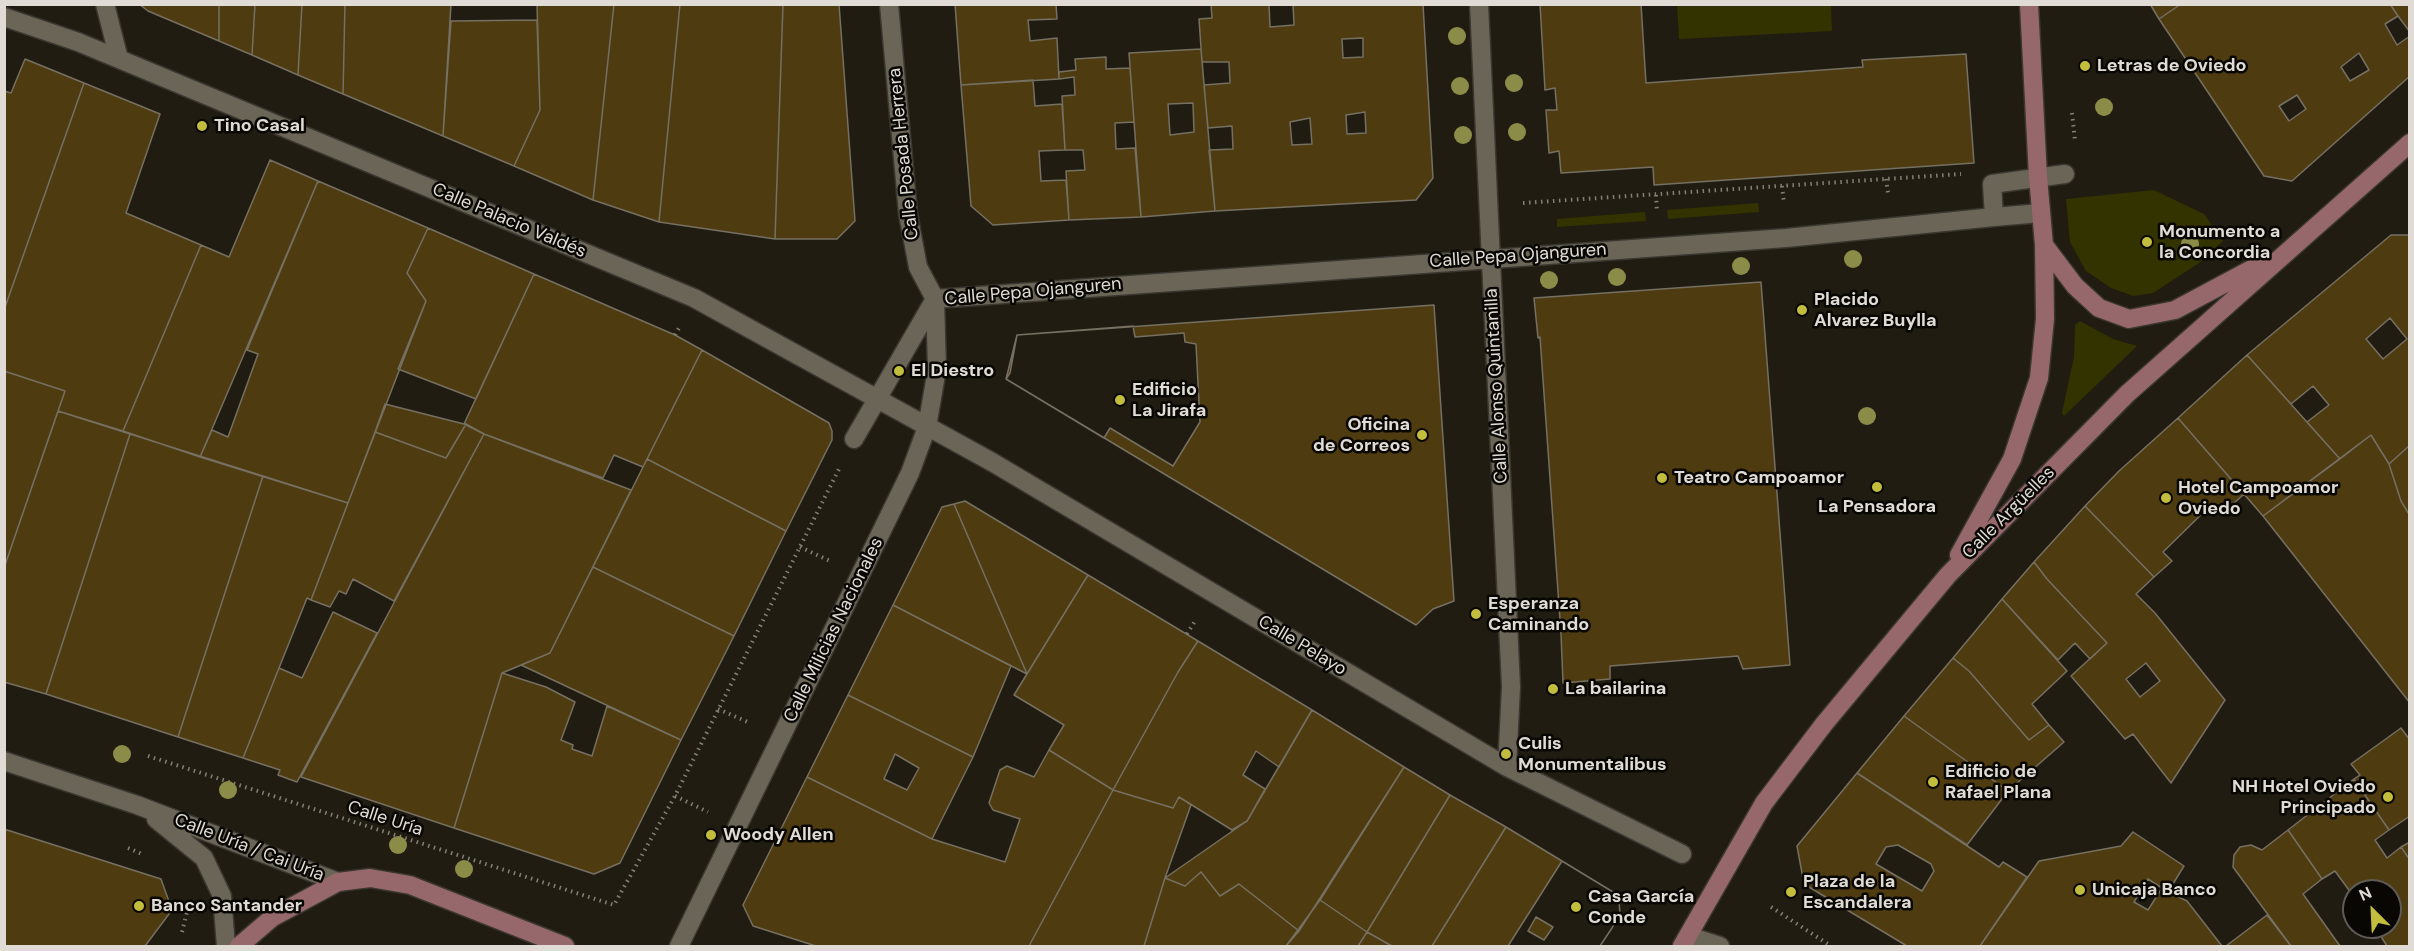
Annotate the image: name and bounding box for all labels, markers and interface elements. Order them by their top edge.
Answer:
place label: Letras de Oviedo [2097,55,2247,77]
marker: Letras de Oviedo [2078,59,2092,73]
street label: Calle Posada Herrera [884,67,924,241]
place label: Tino Casal [214,115,305,137]
marker: Tino Casal [195,119,209,133]
street label: Calle Palacio Valdés [429,179,589,263]
place label: Monumento a la Concordia [2159,221,2280,264]
marker: Monumento a la Concordia [2140,235,2154,249]
street label: Calle Pepa Ojanguren [1429,239,1607,273]
street label: Calle Pepa Ojanguren [944,274,1122,310]
street label: Calle Alonso Quintanilla [1481,288,1513,484]
place label: Placido Alvarez Buylla [1814,289,1936,332]
marker: Placido Alvarez Buylla [1795,303,1809,317]
place label: El Diestro [911,360,994,382]
marker: El Diestro [892,364,906,378]
place label: Edificio La Jirafa [1132,379,1206,422]
marker: Edificio La Jirafa [1113,393,1127,407]
place label: Oficina de Correos [1313,414,1410,456]
marker: Oficina de Correos [1415,428,1429,442]
street label: Calle Argüelles [1958,462,2060,564]
place label: Teatro Campoamor [1674,467,1844,489]
marker: Teatro Campoamor [1655,471,1669,485]
place label: Hotel Campoamor Oviedo [2178,477,2338,520]
marker: La Pensadora [1870,480,1884,494]
marker: Hotel Campoamor Oviedo [2159,491,2173,505]
place label: La Pensadora [1818,496,1936,518]
street label: Calle Milicias Nacionales [780,534,888,726]
place label: Esperanza Caminando [1488,593,1589,636]
marker: Esperanza Caminando [1469,607,1483,621]
street label: Calle Pelayo [1254,611,1350,681]
place label: La bailarina [1565,678,1666,700]
marker: La bailarina [1546,682,1560,696]
place label: Culis Monumentalibus [1518,733,1667,776]
marker: Culis Monumentalibus [1499,747,1513,761]
place label: Edificio de Rafael Plana [1945,761,2051,804]
marker: Edificio de Rafael Plana [1926,775,1940,789]
place label: NH Hotel Oviedo Principado [2232,776,2376,818]
marker: NH Hotel Oviedo Principado [2381,790,2395,804]
street label: Calle Uría [345,797,425,841]
street label: Calle Uría / Cai Uría [171,809,327,887]
place label: Woody Allen [723,824,834,846]
marker: Woody Allen [704,828,718,842]
place label: Plaza de la Escandalera [1803,871,1912,914]
place label: Unicaja Banco [2092,879,2217,901]
north arrow [2342,879,2402,939]
text: N [2356,882,2375,906]
marker: Unicaja Banco [2073,883,2087,897]
marker: Plaza de la Escandalera [1784,885,1798,899]
place label: Casa García Conde [1588,886,1694,928]
place label: Banco Santander [151,895,302,917]
marker: Banco Santander [132,899,146,913]
marker: Casa García Conde [1569,900,1583,914]

